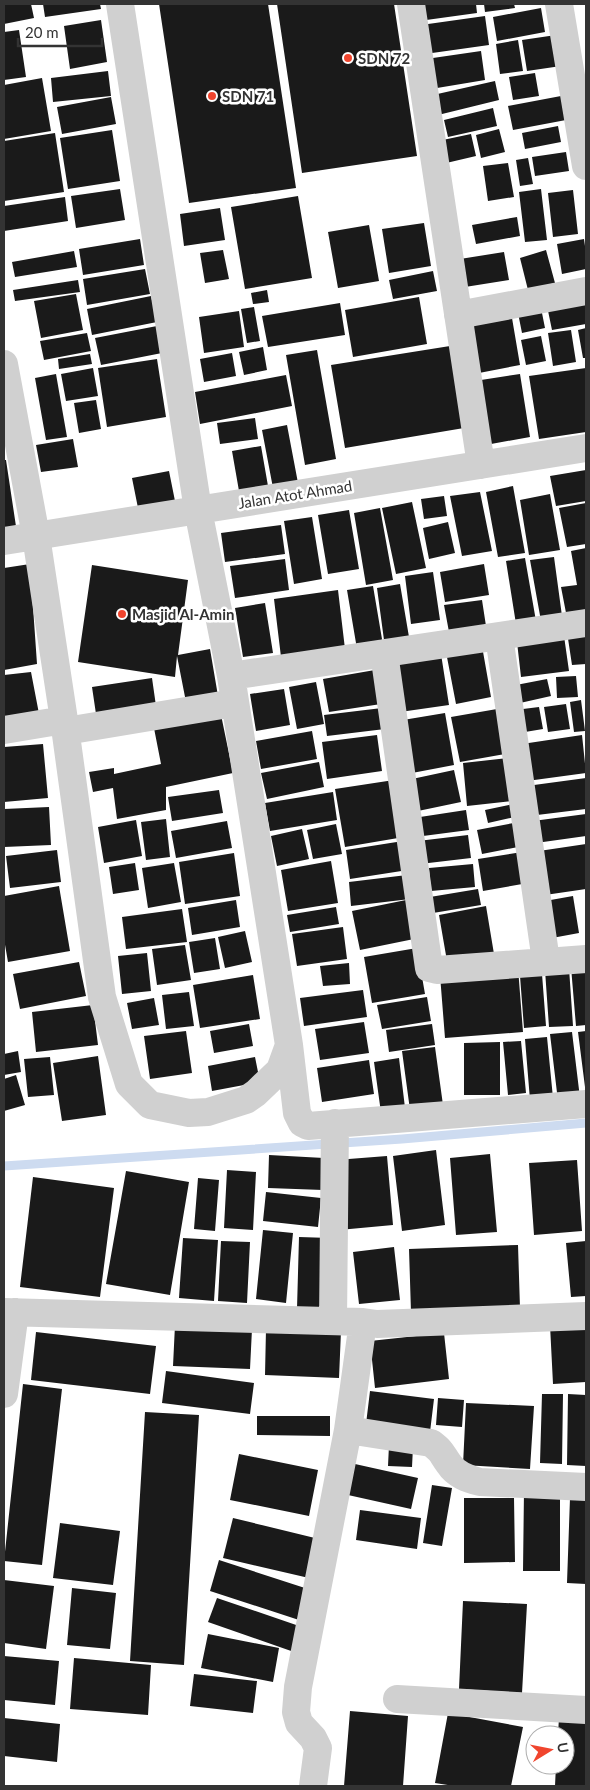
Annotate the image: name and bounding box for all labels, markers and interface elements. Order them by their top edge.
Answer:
scale bar [18,15,101,47]
text: 20 m [25,23,59,41]
place label: SDN 72 [358,49,411,67]
marker: SDN 72 [342,52,354,64]
place label: SDN 71 [222,87,274,105]
marker: SDN 71 [206,90,218,102]
street label: Jalan Atot Ahmad [237,476,353,512]
place label: Masjid Al-Amin [132,605,234,623]
marker: Masjid Al-Amin [116,608,128,620]
north arrow [525,1725,575,1775]
text: U [554,1741,573,1754]

